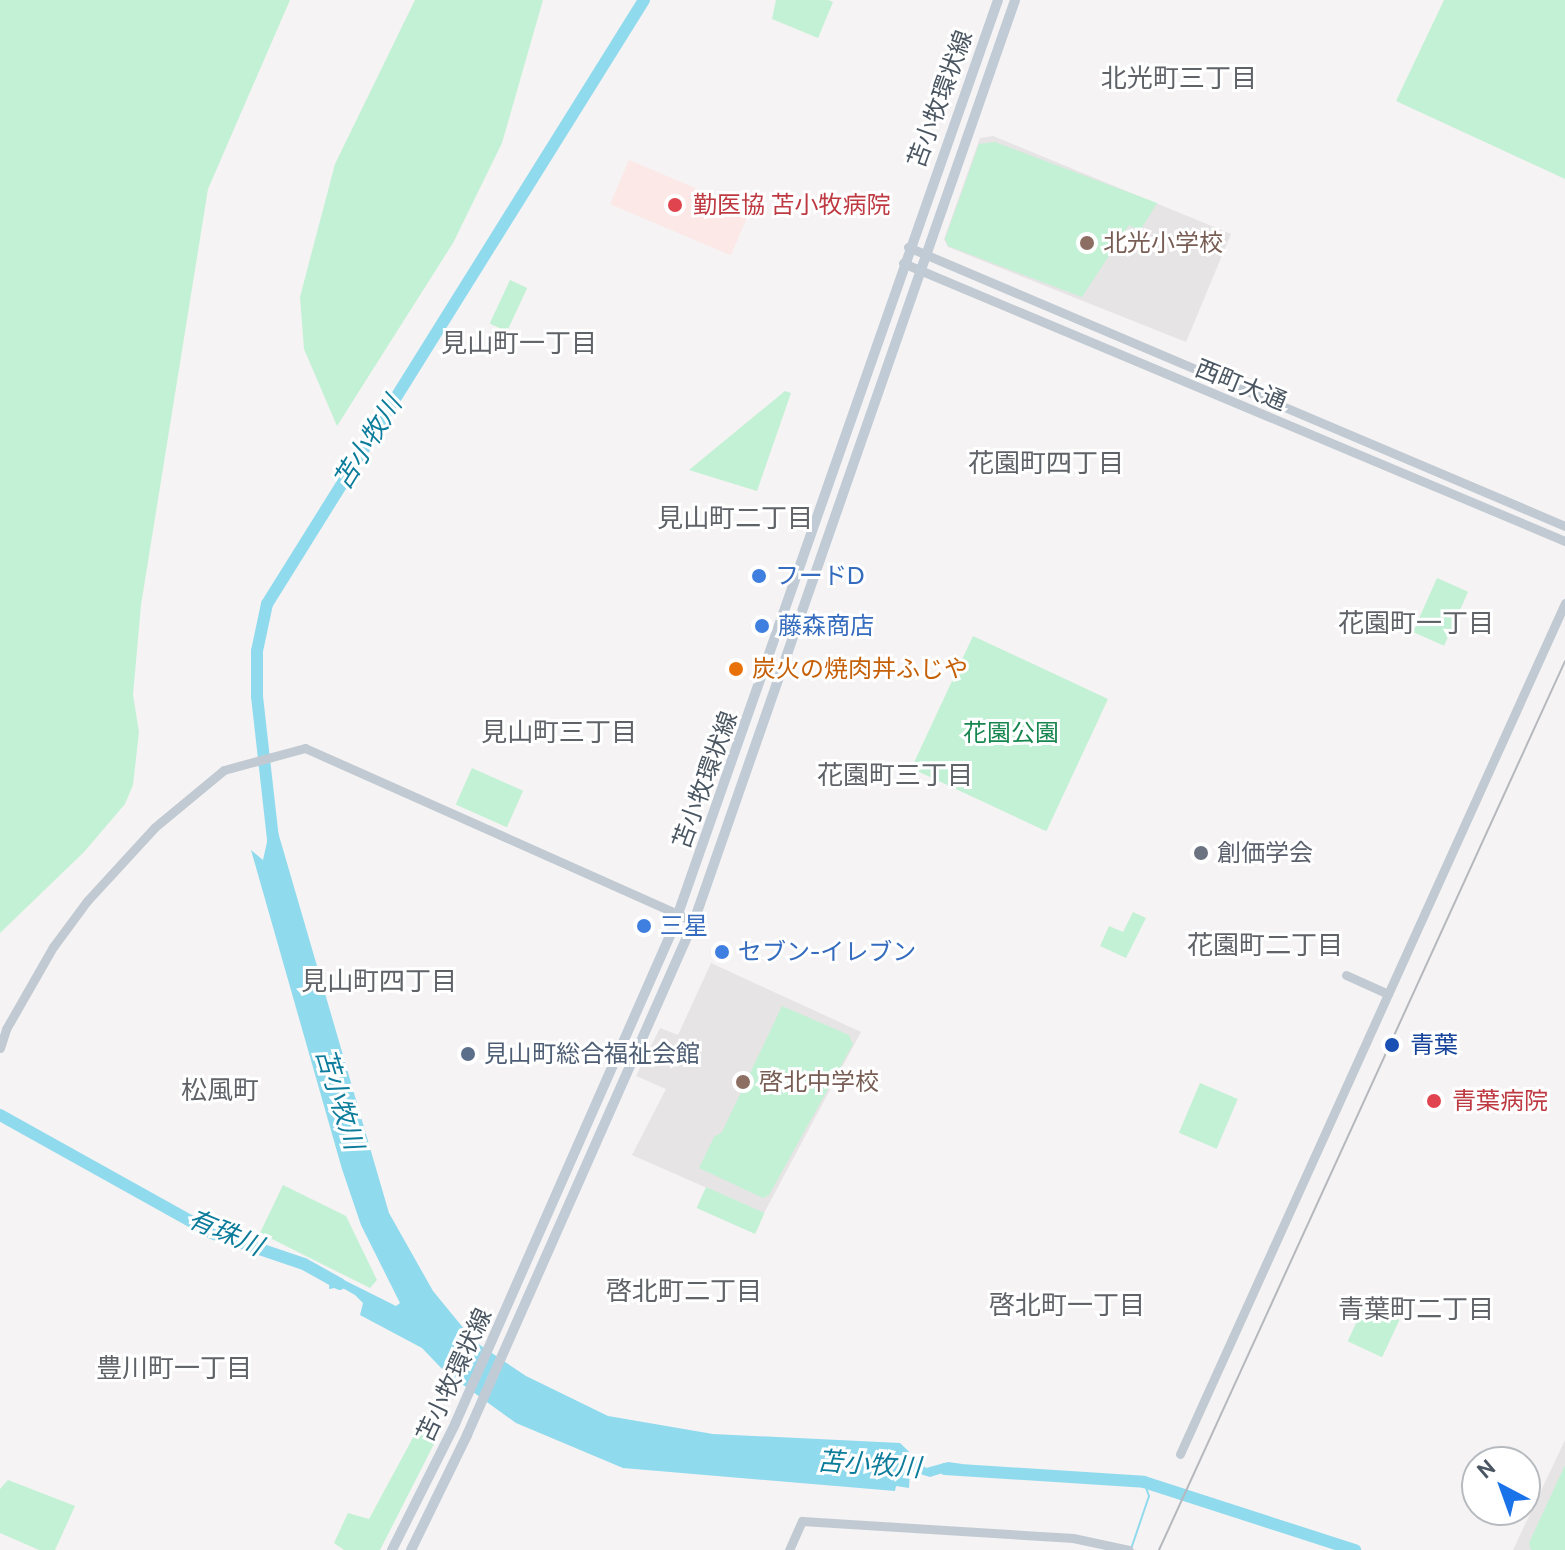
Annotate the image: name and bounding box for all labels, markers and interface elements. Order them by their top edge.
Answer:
street label: 苫小牧環状線 [902,26,978,172]
district label: 北光町三丁目 [1101,63,1257,95]
place label: 勤医協 苫小牧病院 [693,191,890,219]
marker: 勤医協 苫小牧病院 [664,194,686,216]
place label: 北光小学校 [1103,229,1223,257]
marker: 北光小学校 [1078,234,1096,252]
district label: 見山町一丁目 [441,328,597,360]
street label: 西町大通 [1191,354,1291,416]
water label: 苫小牧川 [327,391,409,495]
district label: 花園町四丁目 [968,448,1124,480]
district label: 見山町二丁目 [657,503,813,535]
place label: フードD [775,562,864,590]
marker: フードD [750,567,768,585]
district label: 花園町一丁目 [1338,608,1494,640]
place label: 藤森商店 [778,612,874,640]
marker: 藤森商店 [753,617,771,635]
place label: 炭火の焼肉丼ふじや [752,655,968,683]
marker: 炭火の焼肉丼ふじや [727,660,745,678]
street label: 苫小牧環状線 [667,707,743,853]
district label: 見山町三丁目 [481,717,637,749]
park label: 花園公園 [963,719,1059,747]
district label: 花園町三丁目 [817,760,973,792]
place label: 創価学会 [1217,839,1313,867]
marker: 創価学会 [1192,844,1210,862]
place label: 三星 [660,912,708,940]
marker: 三星 [635,917,653,935]
district label: 花園町二丁目 [1187,930,1343,962]
place label: セブン-イレブン [738,938,916,966]
marker: セブン-イレブン [713,943,731,961]
district label: 見山町四丁目 [301,966,457,998]
place label: 青葉 [1410,1031,1458,1059]
marker: 青葉 [1381,1034,1403,1056]
place label: 見山町総合福祉会館 [484,1040,700,1068]
water label: 苫小牧川 [309,1045,369,1153]
marker: 見山町総合福祉会館 [459,1045,477,1063]
place label: 啓北中学校 [759,1068,879,1096]
marker: 啓北中学校 [734,1073,752,1091]
district label: 松風町 [181,1075,259,1107]
place label: 青葉病院 [1452,1087,1548,1115]
marker: 青葉病院 [1423,1090,1445,1112]
water label: 有珠川 [183,1203,267,1263]
district label: 啓北町二丁目 [606,1276,762,1308]
district label: 啓北町一丁目 [989,1290,1145,1322]
district label: 青葉町二丁目 [1338,1294,1494,1326]
street label: 苫小牧環状線 [411,1304,497,1446]
district label: 豊川町一丁目 [96,1353,252,1385]
water label: 苫小牧川 [816,1446,922,1484]
north arrow [1461,1446,1541,1526]
text: N [1472,1454,1501,1484]

